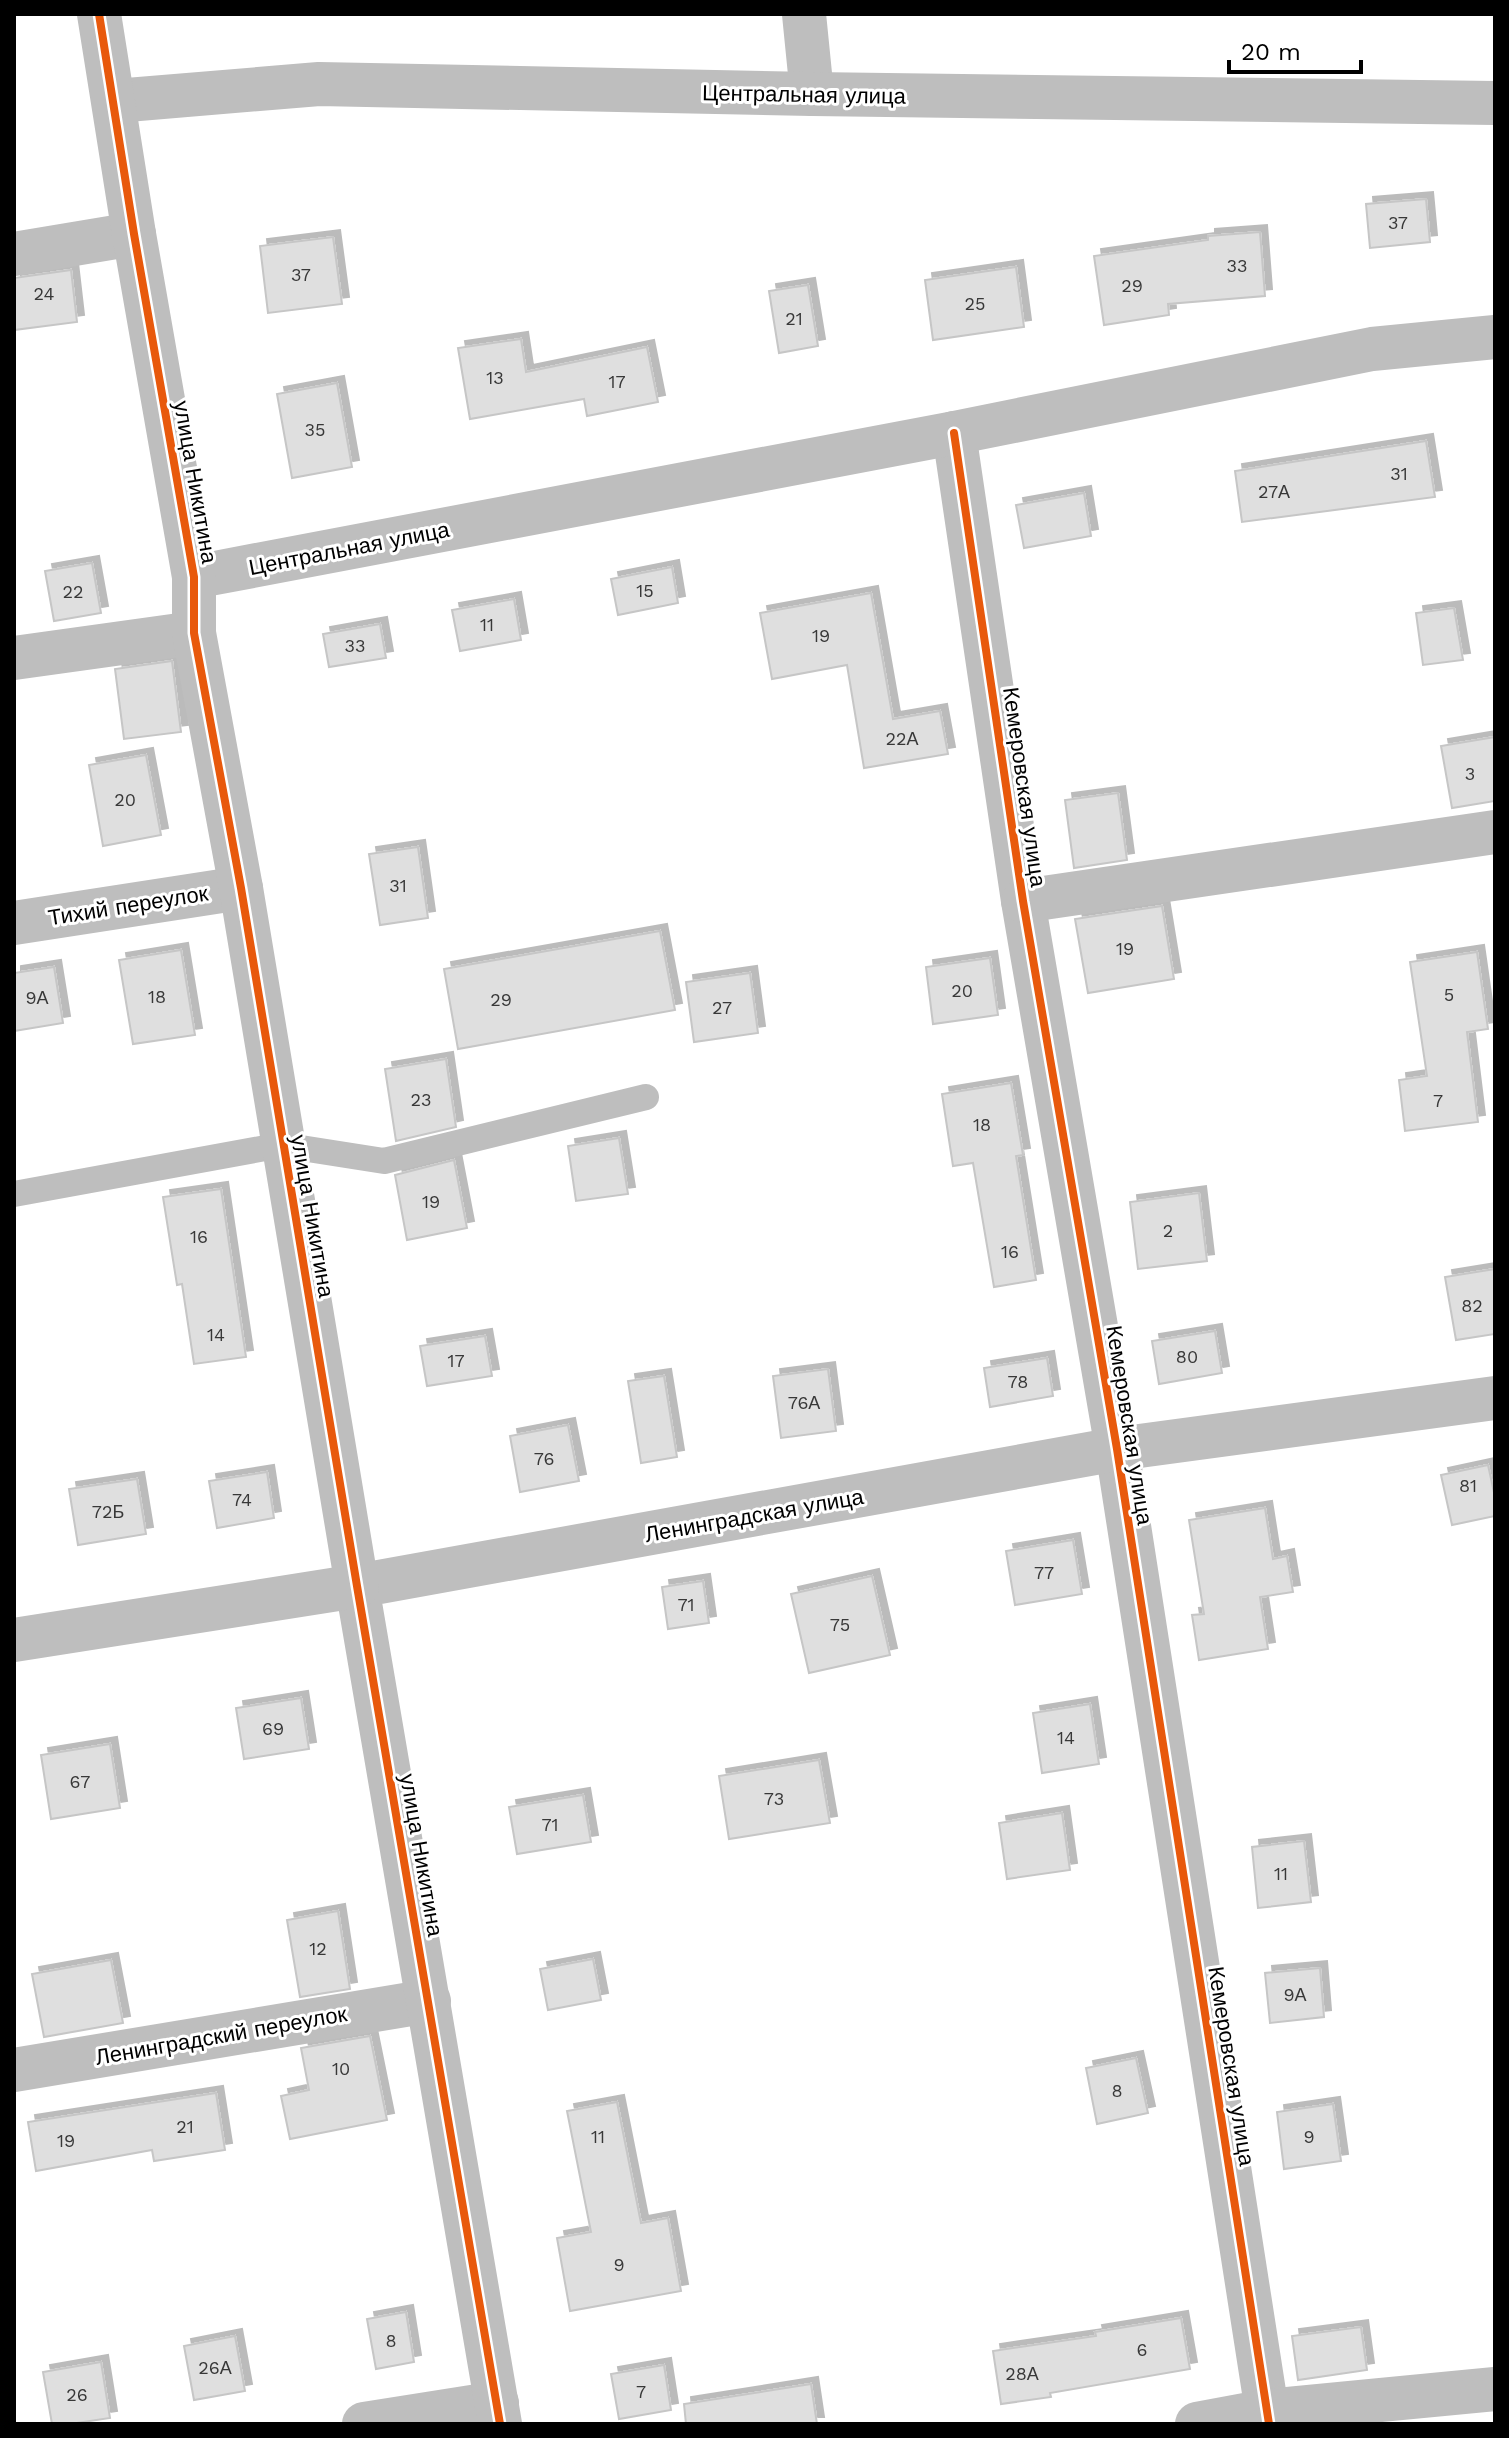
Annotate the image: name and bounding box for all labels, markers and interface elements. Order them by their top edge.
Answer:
scale bar [1229,24,1361,74]
text: 20 m [1241,38,1301,66]
street label: Центральная улица [702,80,907,109]
house number: 37 [1388,212,1408,233]
house number: 33 [1227,255,1248,276]
house number: 37 [291,264,311,285]
house number: 29 [1121,275,1143,296]
house number: 24 [34,283,54,304]
house number: 25 [965,293,985,314]
house number: 21 [785,308,803,329]
house number: 13 [486,367,504,388]
house number: 17 [608,371,626,392]
street label: улица Никитина [169,399,222,566]
house number: 35 [305,419,325,440]
house number: 31 [1390,463,1408,484]
house number: 27А [1258,481,1290,502]
street label: Центральная улица [247,517,452,580]
house number: 15 [636,580,654,601]
house number: 22 [63,581,84,602]
house number: 11 [480,614,494,635]
house number: 19 [812,625,830,646]
house number: 33 [345,635,366,656]
street label: Кемеровская улица [998,686,1051,889]
house number: 22А [886,728,919,749]
house number: 3 [1465,763,1475,784]
house number: 20 [114,789,136,810]
house number: 31 [389,875,407,896]
street label: Тихий переулок [46,880,210,930]
house number: 19 [1116,938,1134,959]
house number: 20 [951,980,973,1001]
house number: 5 [1444,984,1454,1005]
house number: 18 [148,986,166,1007]
house number: 9А [25,987,49,1008]
house number: 29 [490,989,512,1010]
house number: 27 [712,997,732,1018]
house number: 23 [411,1089,432,1110]
house number: 7 [1433,1090,1443,1111]
house number: 18 [973,1114,991,1135]
street label: улица Никитина [286,1133,339,1300]
house number: 19 [422,1191,440,1212]
house number: 2 [1163,1220,1173,1241]
house number: 16 [190,1226,208,1247]
house number: 16 [1001,1241,1019,1262]
house number: 82 [1461,1295,1483,1316]
house number: 14 [207,1324,225,1345]
street label: Кемеровская улица [1101,1324,1158,1527]
house number: 80 [1176,1346,1198,1367]
house number: 17 [447,1350,465,1371]
house number: 78 [1008,1371,1028,1392]
house number: 76А [788,1392,820,1413]
house number: 76 [534,1448,554,1469]
house number: 81 [1459,1475,1477,1496]
street label: Ленинградская улица [643,1484,866,1547]
house number: 74 [232,1489,252,1510]
house number: 72Б [92,1501,124,1522]
house number: 77 [1034,1562,1054,1583]
house number: 71 [677,1594,695,1615]
house number: 75 [830,1614,850,1635]
house number: 69 [262,1718,284,1739]
house number: 14 [1057,1727,1075,1748]
house number: 67 [70,1771,90,1792]
street label: улица Никитина [395,1772,448,1939]
house number: 73 [764,1788,784,1809]
house number: 71 [541,1814,559,1835]
house number: 11 [1274,1863,1288,1884]
house number: 12 [309,1938,327,1959]
street label: Кемеровская улица [1203,1965,1260,2168]
house number: 9А [1283,1984,1307,2005]
street label: Ленинградский переулок [93,2001,349,2070]
house number: 10 [332,2058,350,2079]
house number: 8 [1111,2080,1123,2101]
house number: 21 [176,2116,194,2137]
house number: 11 [591,2126,605,2147]
house number: 9 [1303,2126,1315,2147]
house number: 19 [57,2130,75,2151]
house number: 9 [613,2254,625,2275]
house number: 8 [385,2330,397,2351]
house number: 6 [1137,2339,1147,2360]
house number: 26А [198,2357,232,2378]
house number: 28А [1005,2363,1039,2384]
house number: 7 [636,2381,646,2402]
house number: 26 [66,2384,88,2405]

